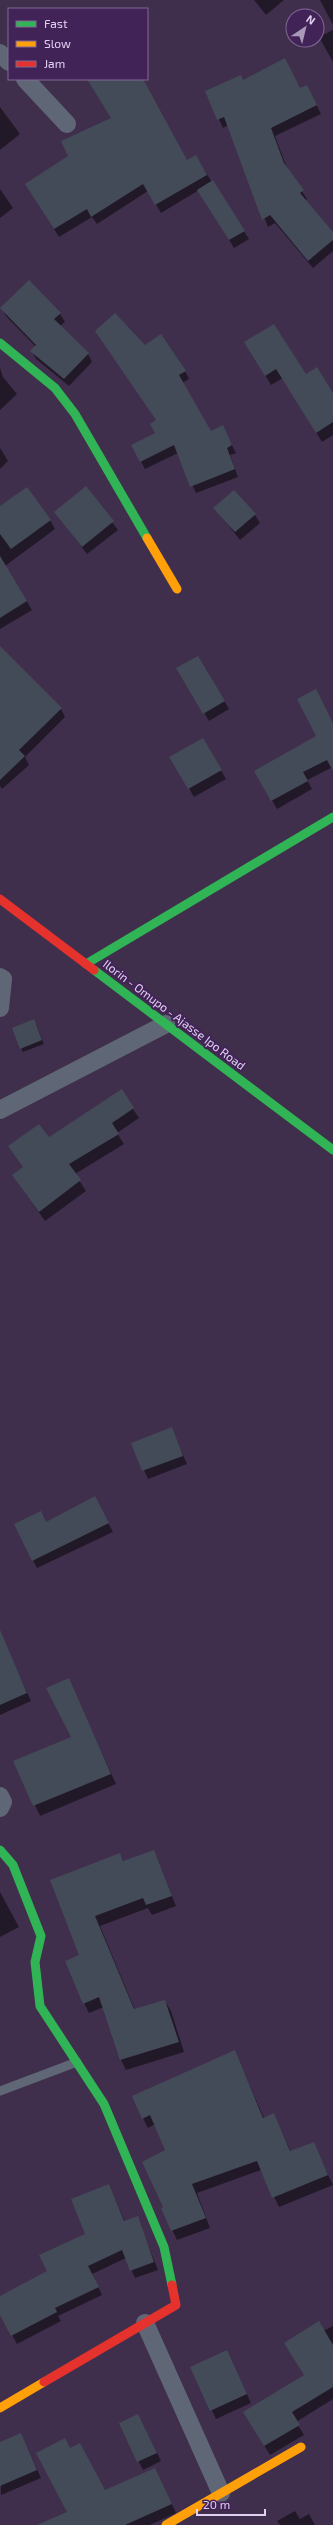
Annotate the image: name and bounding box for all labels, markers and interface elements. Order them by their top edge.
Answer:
legend [8,8,148,80]
north arrow [285,8,325,48]
text: N [304,12,318,27]
text: Fast [44,16,68,30]
text: Slow [44,36,71,50]
text: Jam [44,56,65,70]
street label: Ilorin - Omupo - Ajasse Ipo Road [100,956,248,1073]
scale bar [197,2491,265,2517]
text: 20 m [203,2497,230,2511]

